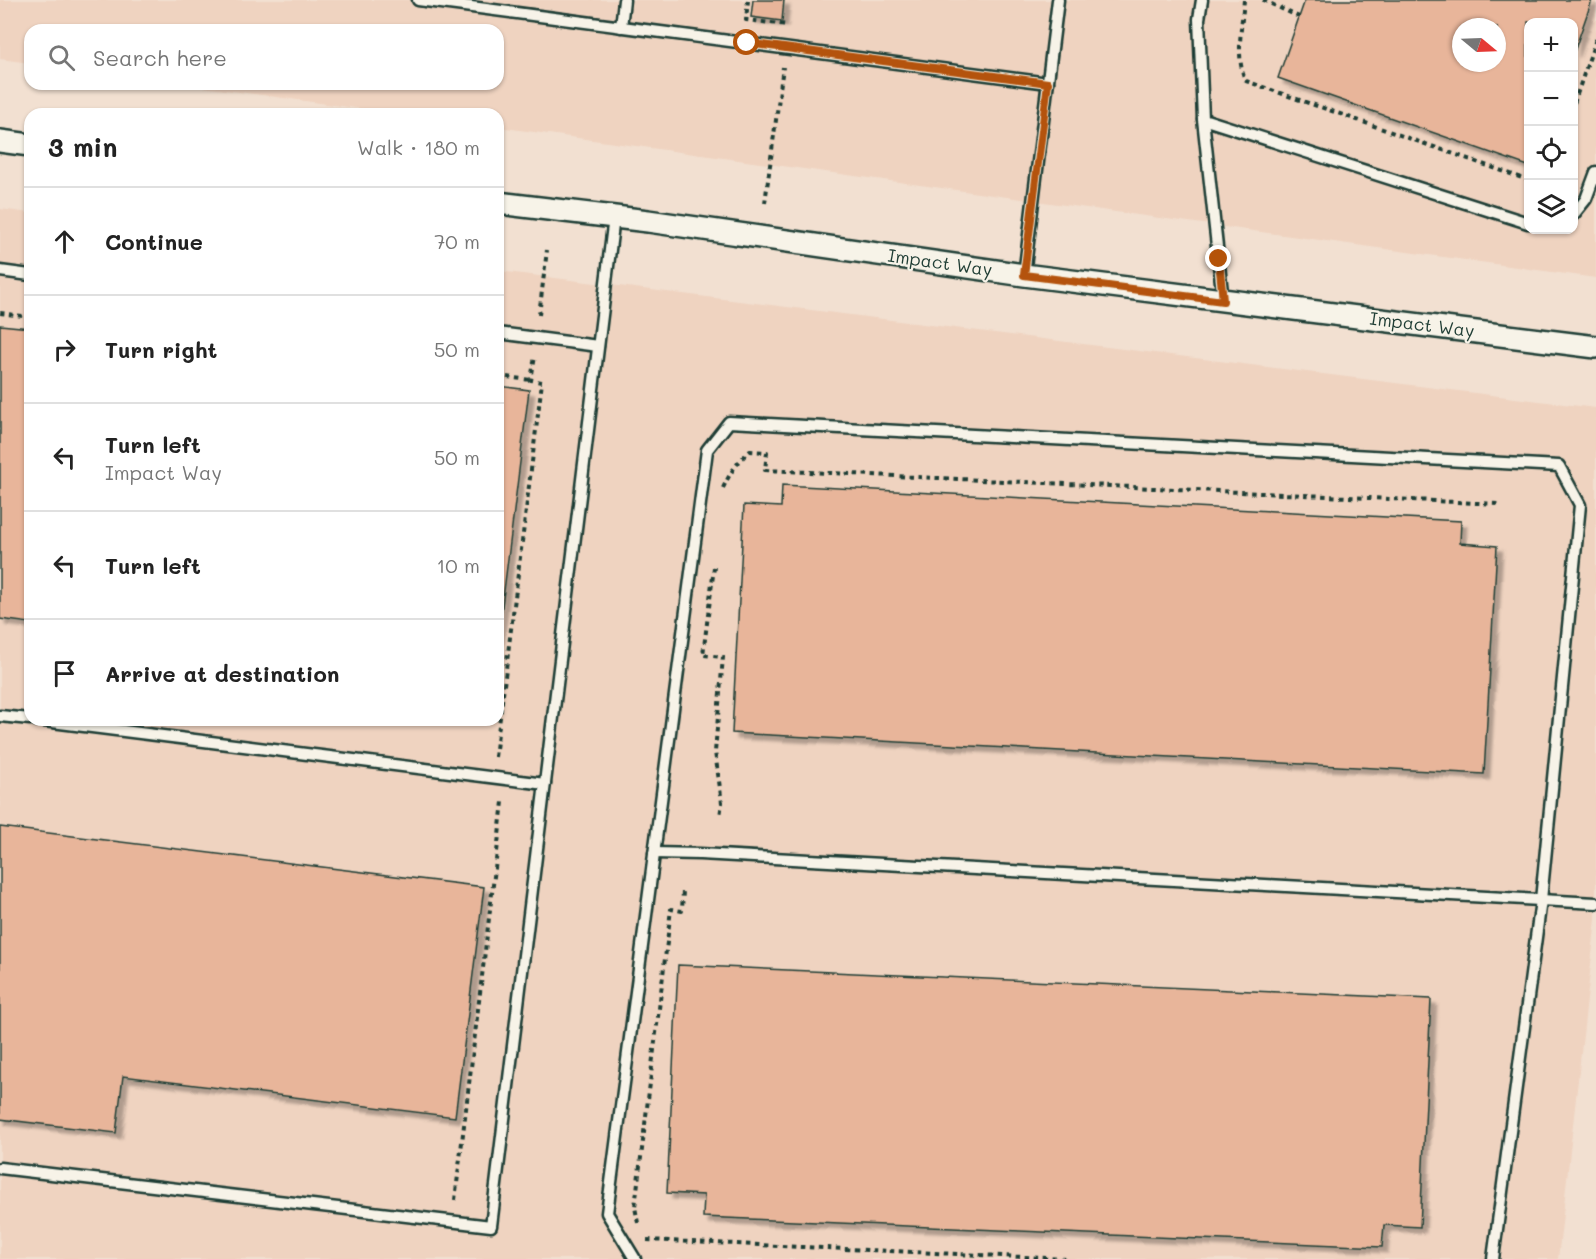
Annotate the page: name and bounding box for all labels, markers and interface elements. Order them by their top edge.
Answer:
north arrow [1452,18,1506,72]
map controls [1524,18,1578,234]
button: + [1524,18,1578,72]
search box [24,24,504,90]
route start [733,29,759,55]
icon: search [45,41,78,74]
text: Search here [93,43,227,72]
button: − [1524,72,1578,126]
button: locate [1524,126,1578,180]
text: 3 min [48,130,117,164]
text: Walk · 180 m [357,134,480,160]
button: layers [1524,180,1578,234]
icon: ahead [48,225,81,258]
text: Continue [105,227,203,256]
text: 70 m [434,228,480,254]
street label: Impact Way [886,243,994,281]
route end [1205,245,1231,271]
street label: Impact Way [1368,306,1476,342]
icon: right [48,333,81,366]
text: Turn right [105,335,217,364]
text: 50 m [434,336,480,362]
text: Turn left [105,430,201,459]
icon: left [48,441,81,474]
text: 50 m [434,444,480,470]
text: Impact Way [105,459,222,485]
icon: left [48,549,81,582]
text: Turn left [105,551,201,580]
text: 10 m [436,552,480,578]
icon: arrive [48,657,81,690]
text: Arrive at destination [105,659,340,688]

